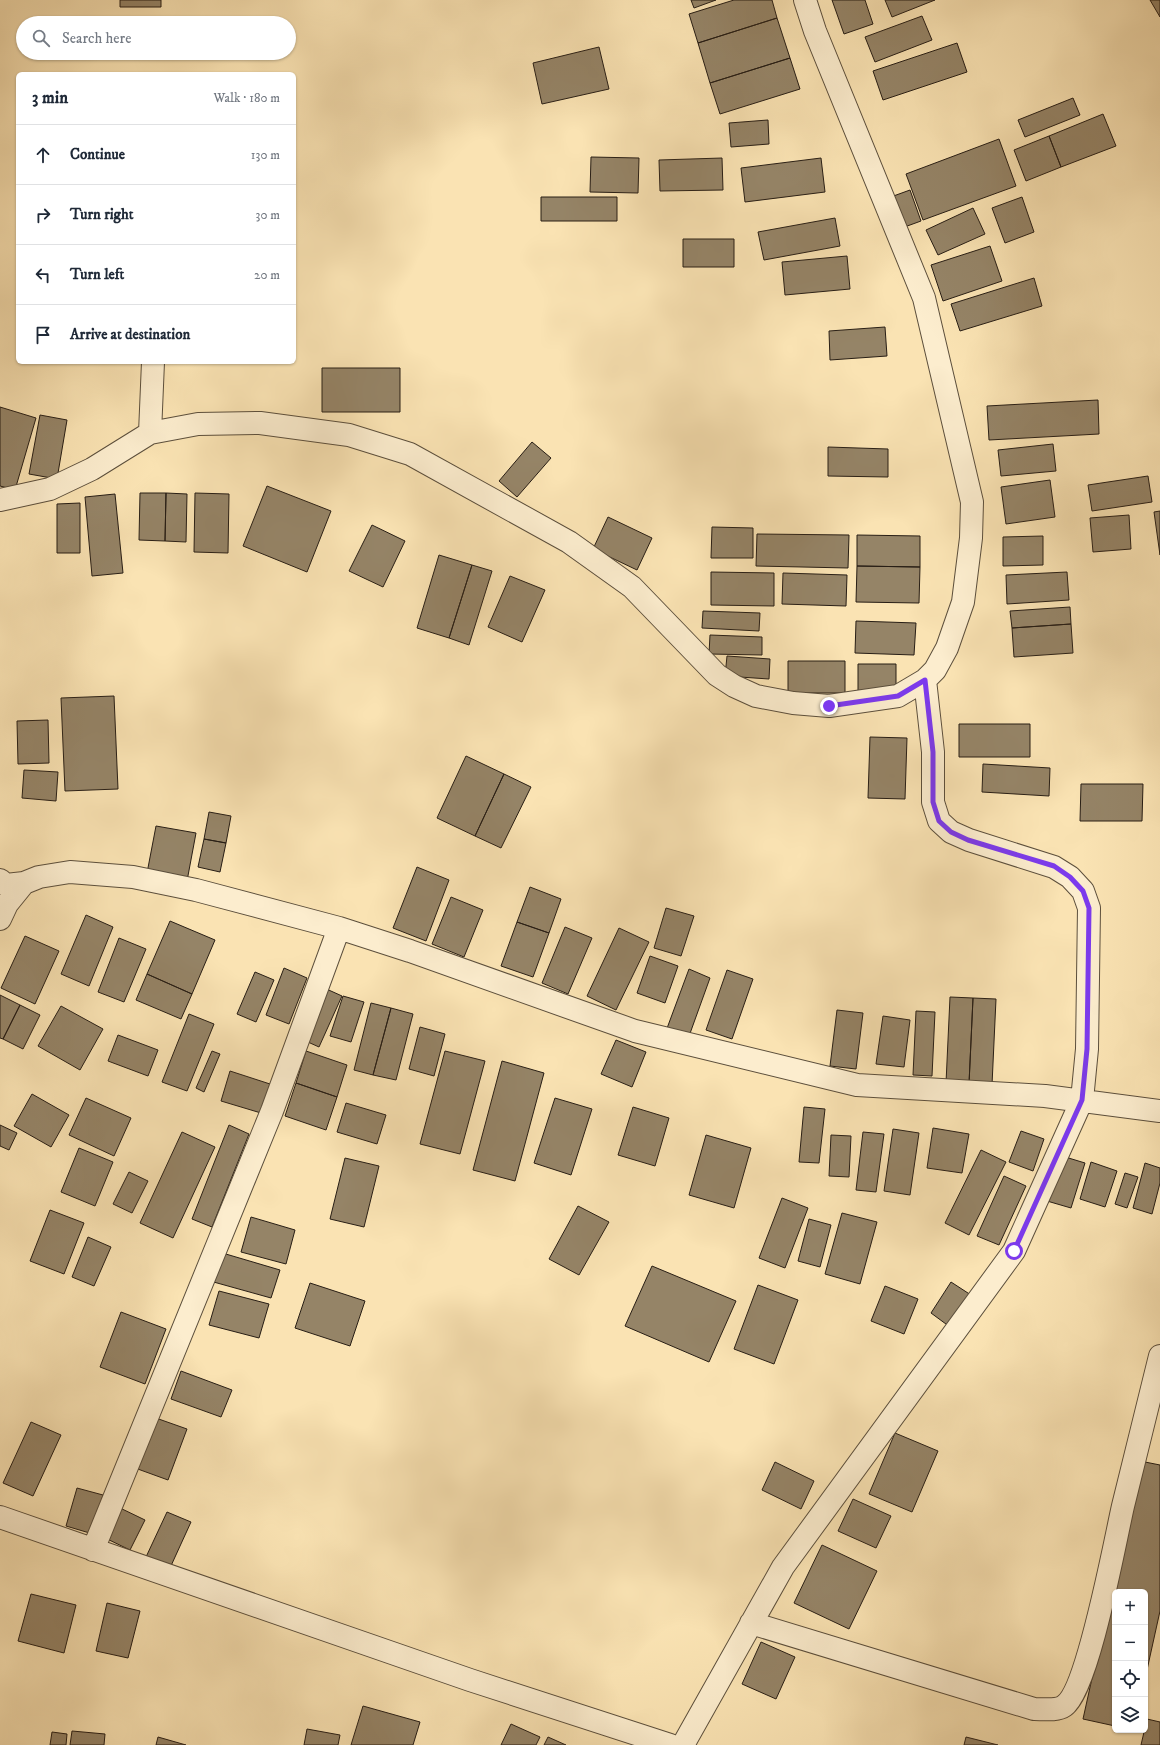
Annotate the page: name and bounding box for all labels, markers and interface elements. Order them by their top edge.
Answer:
search box [16,16,296,60]
icon: search [30,27,52,49]
text: Search here [62,29,131,48]
text: 3 min [32,87,68,109]
text: Walk · 180 m [213,90,280,106]
icon: ahead [32,144,54,166]
text: Continue [70,145,125,164]
text: 130 m [251,147,280,163]
icon: right [32,204,54,226]
text: Turn right [70,205,133,224]
text: 30 m [256,207,280,223]
icon: left [32,264,54,286]
text: Turn left [70,265,124,284]
text: 20 m [254,267,280,283]
icon: arrive [32,324,54,346]
text: Arrive at destination [70,325,190,344]
route end [820,697,838,715]
route start [1005,1242,1023,1260]
map controls [1112,1589,1148,1733]
button: + [1112,1589,1148,1625]
button: − [1112,1625,1148,1661]
button: locate [1112,1661,1148,1697]
button: layers [1112,1697,1148,1733]

